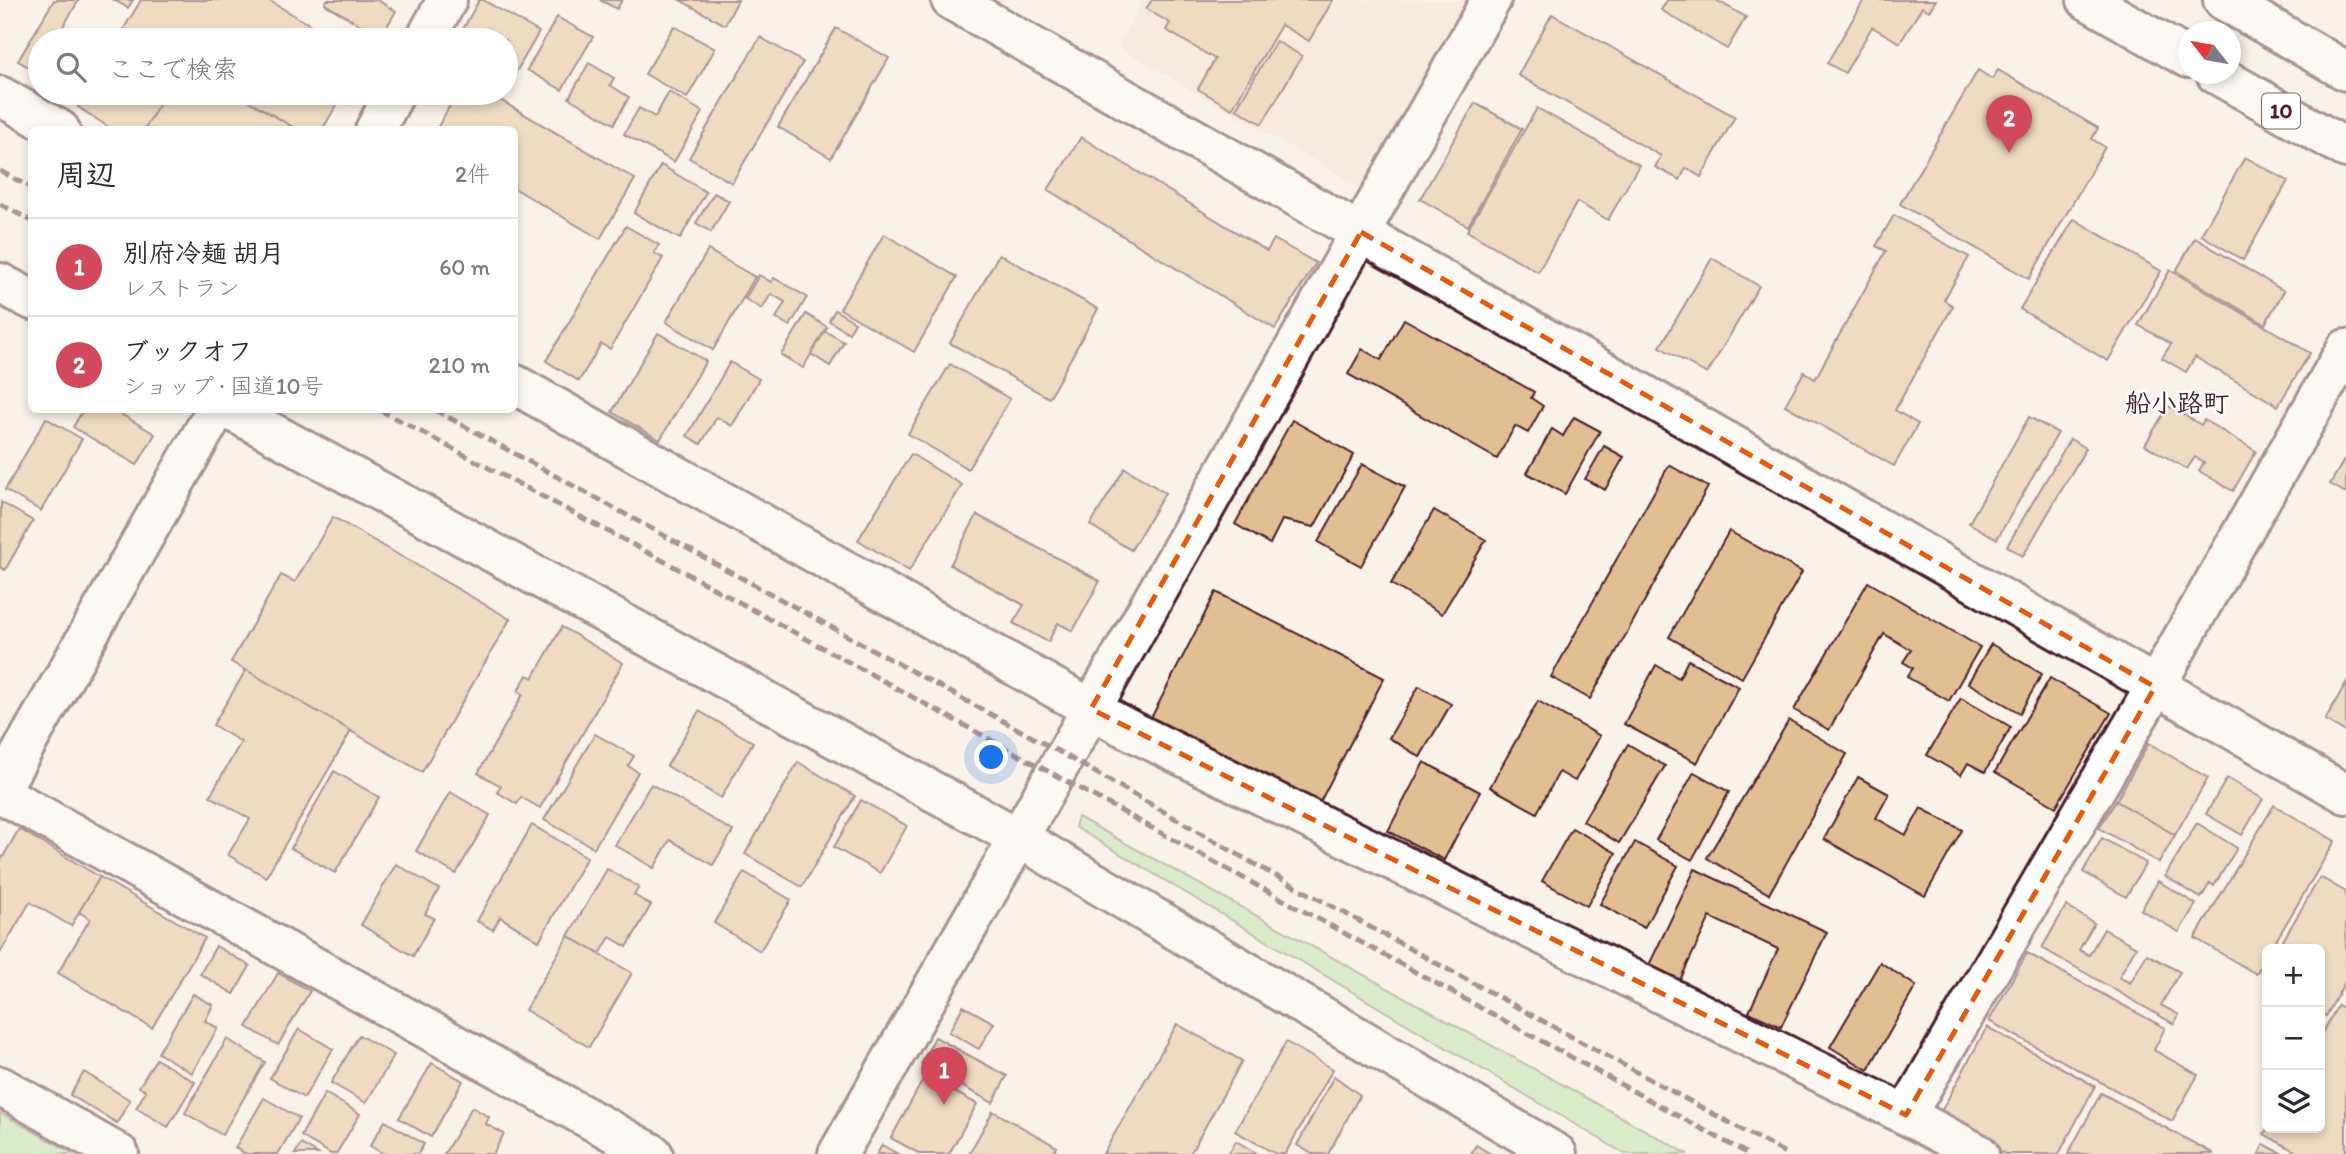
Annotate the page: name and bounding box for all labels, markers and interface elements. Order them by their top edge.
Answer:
north arrow [2178,21,2241,84]
search box [28,28,518,105]
icon: search [52,48,90,86]
text: ここで検索 [108,53,238,85]
road number: 10 [2262,94,2300,128]
pin: 2 [1986,95,2032,153]
text: 周辺 [56,156,116,193]
text: 2件 [455,160,490,188]
text: 別府冷麺 胡月 [123,237,285,269]
text: 1 [74,253,84,281]
text: 60 m [439,253,490,281]
text: レストラン [123,274,240,302]
text: ブックオフ [123,335,253,367]
text: 2 [73,351,85,379]
text: 210 m [429,351,490,379]
text: ショップ · 国道10号 [123,372,324,400]
district label: 船小路町 [2125,387,2229,419]
your location [974,740,1008,774]
map controls [2262,944,2325,1133]
button: + [2262,944,2325,1007]
button: − [2262,1007,2325,1070]
pin: 1 [921,1047,967,1105]
button: layers [2262,1070,2325,1133]

